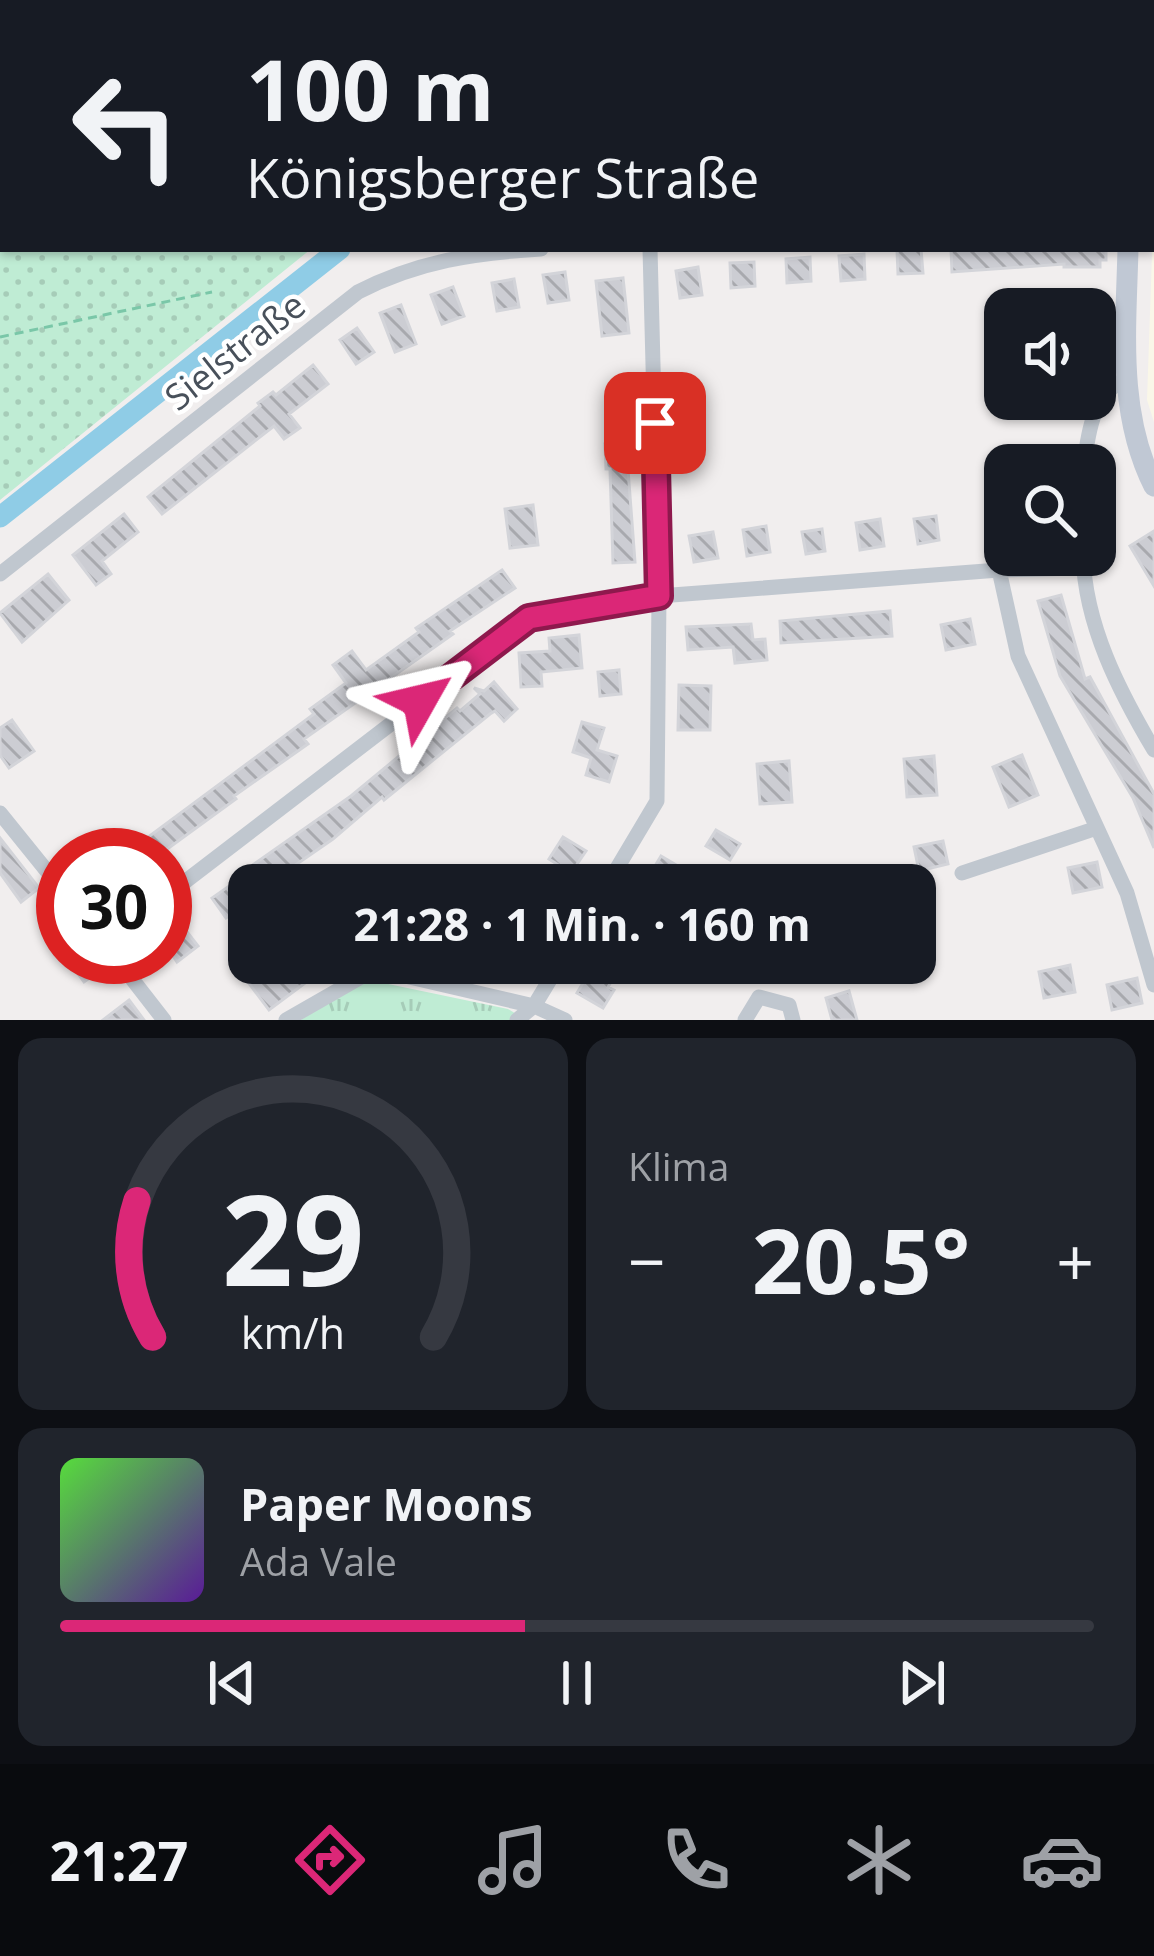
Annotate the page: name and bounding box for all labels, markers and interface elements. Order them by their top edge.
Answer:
text: 100 m [246,31,494,146]
icon: left [48,48,204,204]
text: Königsberger Straße [246,140,759,214]
street label: Sielstraße [154,280,315,421]
map controls [984,288,1116,576]
button: sound [984,288,1116,420]
pin [604,372,706,474]
icon: arrive [622,390,688,456]
button: search [984,444,1116,576]
position arrow [357,638,483,764]
speed limit sign: 30 [36,828,192,984]
text: 21:28 · 1 Min. · 160 m [353,893,811,954]
text: Klima [628,1139,729,1192]
text: 29 [222,1153,364,1323]
text: 20.5° [752,1198,970,1320]
text: − [628,1215,666,1305]
text: + [1056,1215,1094,1305]
text: km/h [241,1303,345,1362]
text: Paper Moons [240,1473,533,1534]
text: Ada Vale [240,1534,397,1587]
icon: previous [199,1650,265,1716]
icon: pause [544,1650,610,1716]
icon: next [889,1650,955,1716]
icon: directions [288,1818,372,1902]
icon: music [471,1818,555,1902]
icon: phone [654,1818,738,1902]
icon: climate [837,1818,921,1902]
icon: car [1020,1818,1104,1902]
text: 21:27 [50,1823,188,1897]

